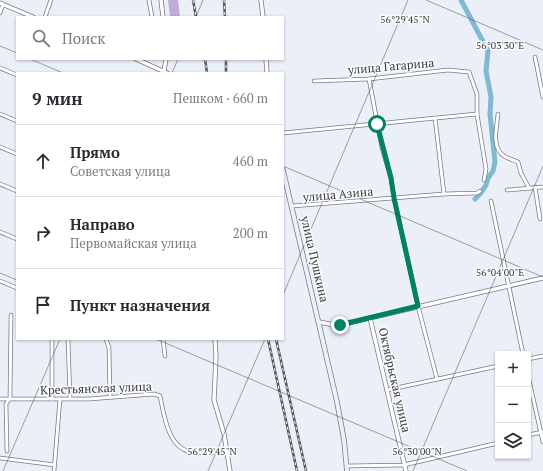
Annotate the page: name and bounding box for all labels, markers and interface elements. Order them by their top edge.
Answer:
text: 56°29'45"N [380,13,430,26]
search box [16,16,284,60]
icon: search [30,27,52,49]
text: Поиск [62,28,105,48]
text: 56°03'30"E [476,39,524,52]
street label: улица Гагарина [346,55,435,77]
text: 9 мин [32,87,82,110]
text: Пешком · 660 m [173,89,268,107]
route start [368,115,386,133]
text: Прямо [70,142,120,162]
icon: ahead [32,150,54,172]
text: 460 m [233,152,268,170]
text: Советская улица [70,162,171,180]
street label: улица Азина [301,183,374,205]
text: Направо [70,214,135,234]
street label: улица Пушкина [298,214,332,304]
icon: right [32,222,54,244]
text: 200 m [233,224,268,242]
text: Первомайская улица [70,234,197,252]
text: 56°04'00"E [476,266,524,279]
icon: arrive [32,294,54,316]
text: Пункт назначения [70,295,210,315]
route end [331,316,349,334]
street label: Октябрьская улица [376,326,414,434]
map controls [495,351,531,459]
button: + [495,351,531,387]
street label: Крестьянская улица [40,379,152,397]
button: − [495,387,531,423]
button: layers [495,423,531,459]
text: 56°29'45"N [187,445,237,458]
text: 56°30'00"N [392,445,442,458]

